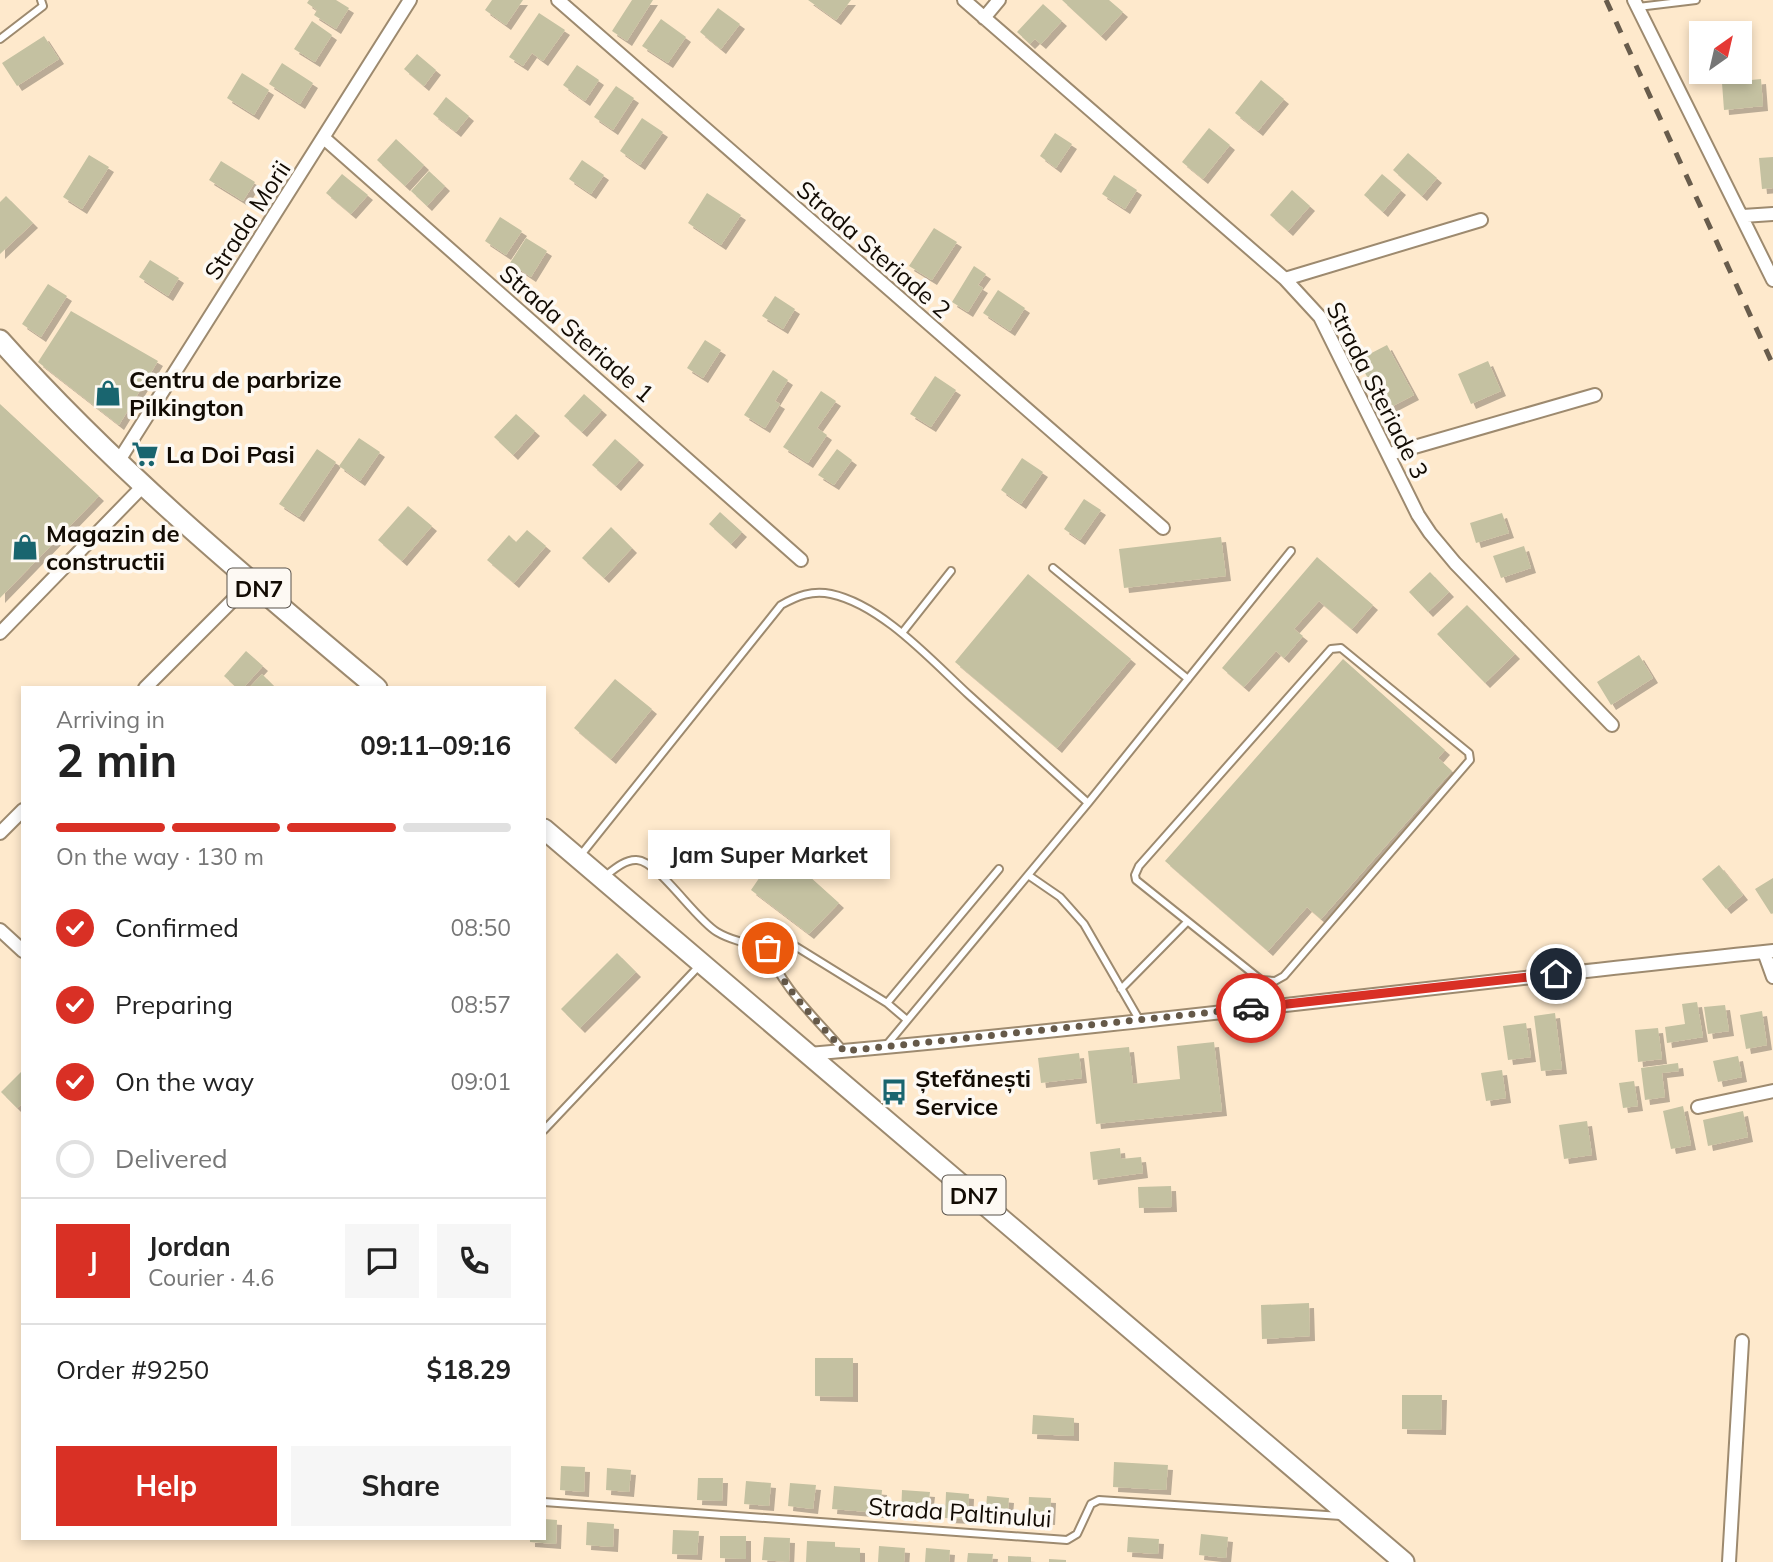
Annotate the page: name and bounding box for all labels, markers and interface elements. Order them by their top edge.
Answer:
north arrow [1689,21,1752,84]
map controls [1689,21,1752,84]
street label: Strada Morii [197,155,297,285]
street label: Strada Steriade 2 [791,174,957,324]
street label: Strada Steriade 1 [494,258,660,408]
street label: Strada Steriade 3 [1320,297,1436,483]
place label: Centru de parbrize Pilkington [129,364,342,422]
shop icon: Centru de parbrize Pilkington [93,378,123,408]
supermarket icon: La Doi Pasi [130,439,160,469]
place label: La Doi Pasi [166,439,295,469]
place label: Magazin de constructii [46,518,180,576]
shop icon: Magazin de constructii [10,532,40,562]
road number: DN7 [228,568,290,608]
text: Arriving in [56,705,165,734]
text: 09:11–09:16 [360,729,511,762]
text: 2 min [56,731,177,789]
callout: Jam Super Market [647,829,889,878]
text: Jam Super Market [670,840,868,869]
text: On the way · 130 m [56,842,264,871]
icon: check [56,909,94,947]
text: Confirmed [115,911,239,944]
text: 08:50 [451,913,511,942]
pin [738,918,798,978]
icon: bag [749,929,787,967]
pin [1526,944,1586,1004]
icon: home [1537,955,1575,993]
courier [1216,973,1286,1043]
icon: check [56,986,94,1024]
text: Preparing [115,988,233,1021]
icon: car [1232,989,1270,1027]
text: 08:57 [451,990,511,1019]
icon: check [56,1063,94,1101]
place label: Ștefănești Service [915,1063,1031,1121]
text: On the way [115,1065,254,1098]
text: 09:01 [451,1067,511,1096]
bus stop icon: Ștefănești Service [879,1077,909,1107]
text: Delivered [115,1142,228,1175]
road number: DN7 [942,1176,1006,1214]
button: chat [345,1224,419,1298]
button: phone [437,1224,511,1298]
text: Jordan [148,1230,231,1263]
text: J [88,1245,98,1278]
text: Courier · 4.6 [148,1263,274,1292]
text: Order #9250 [56,1353,209,1386]
text: $18.29 [427,1353,511,1386]
button: Help [56,1446,277,1526]
button: Share [291,1446,511,1526]
street label: Strada Paltinului [867,1491,1053,1533]

